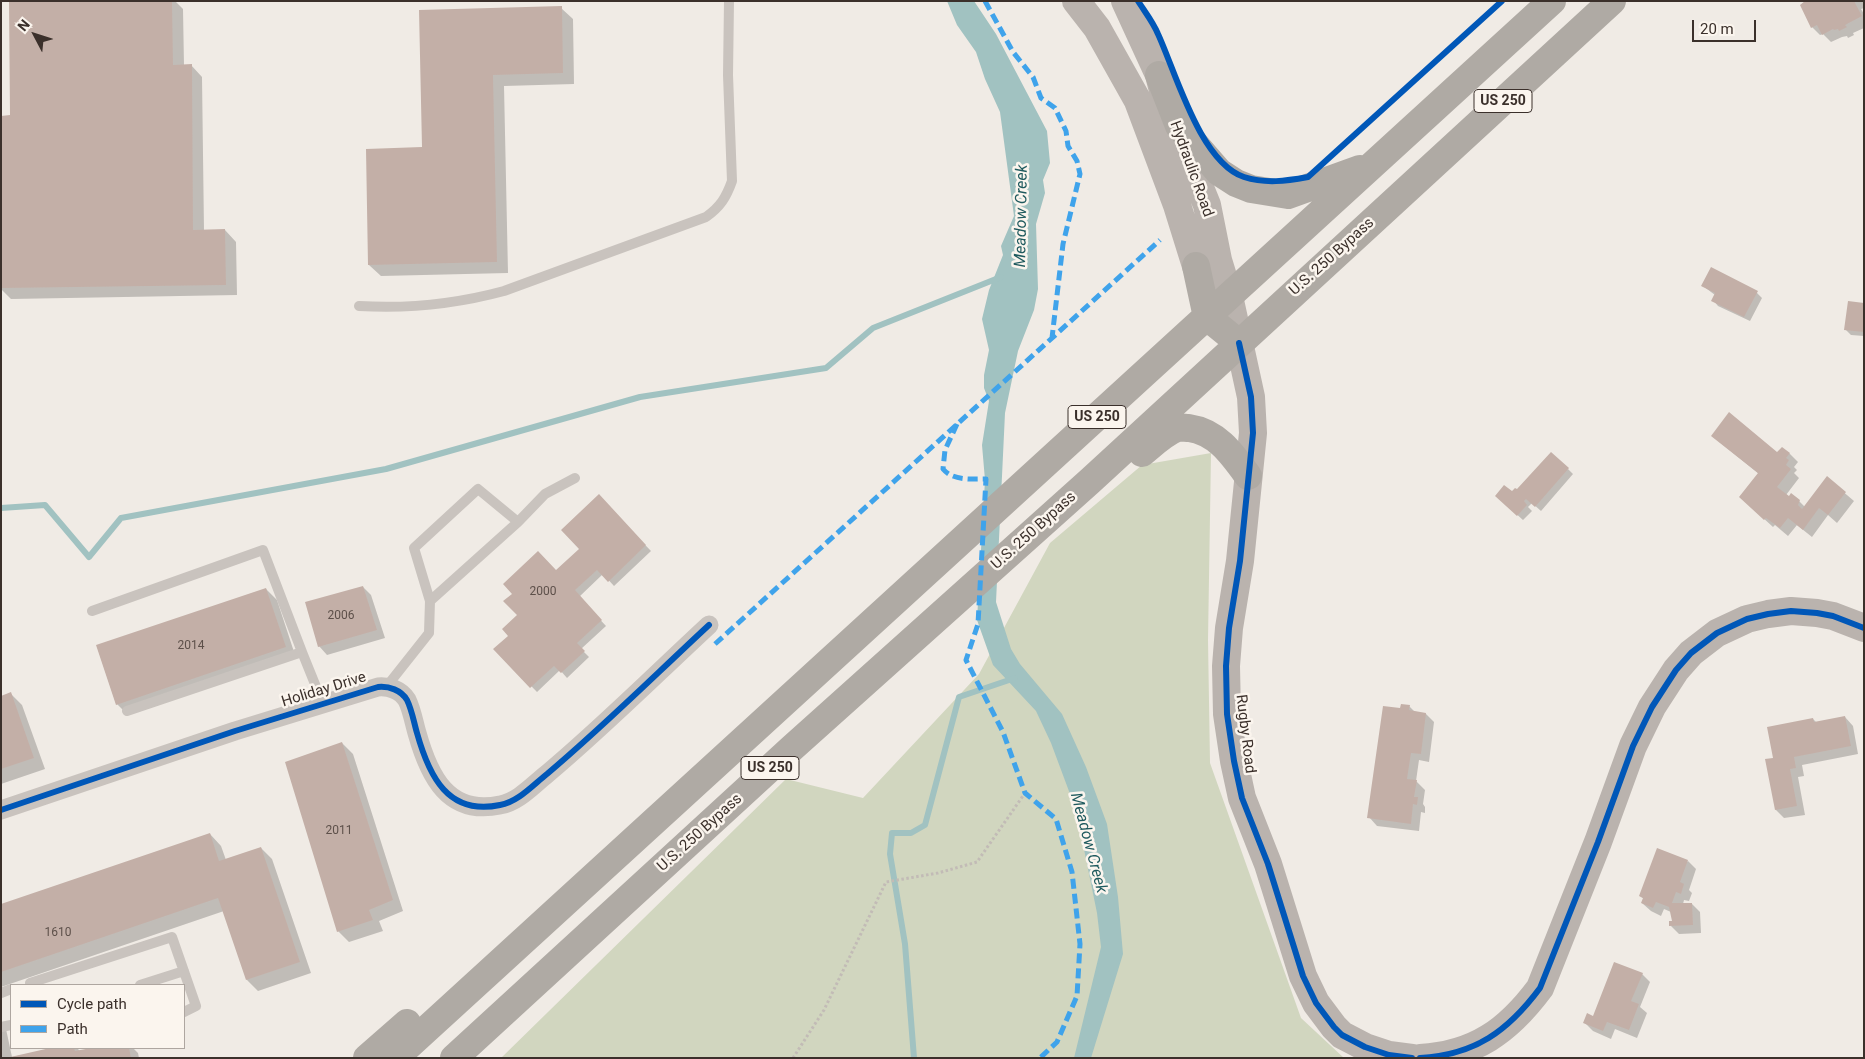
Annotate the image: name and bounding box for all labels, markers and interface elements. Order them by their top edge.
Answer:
north arrow [10,10,60,60]
scale bar [1695,10,1759,42]
text: N [14,16,33,34]
text: 20 m [1700,20,1734,38]
road number: US 250 [1474,90,1532,112]
street label: Hydraulic Road [1165,119,1217,219]
water label: Meadow Creek [1012,164,1032,268]
street label: U.S. 250 Bypass [1286,214,1378,300]
road number: US 250 [1068,406,1126,428]
street label: U.S. 250 Bypass [988,488,1080,574]
house number: 2000 [530,585,556,599]
house number: 2006 [328,609,354,623]
house number: 2014 [178,639,204,653]
street label: Holiday Drive [279,669,369,711]
street label: Rugby Road [1231,693,1259,775]
road number: US 250 [741,756,799,780]
street label: U.S. 250 Bypass [654,790,746,876]
water label: Meadow Creek [1065,791,1111,895]
house number: 2011 [326,824,352,838]
house number: 1610 [45,926,71,940]
legend [10,984,185,1049]
text: Cycle path [57,995,127,1013]
text: Path [57,1020,88,1038]

